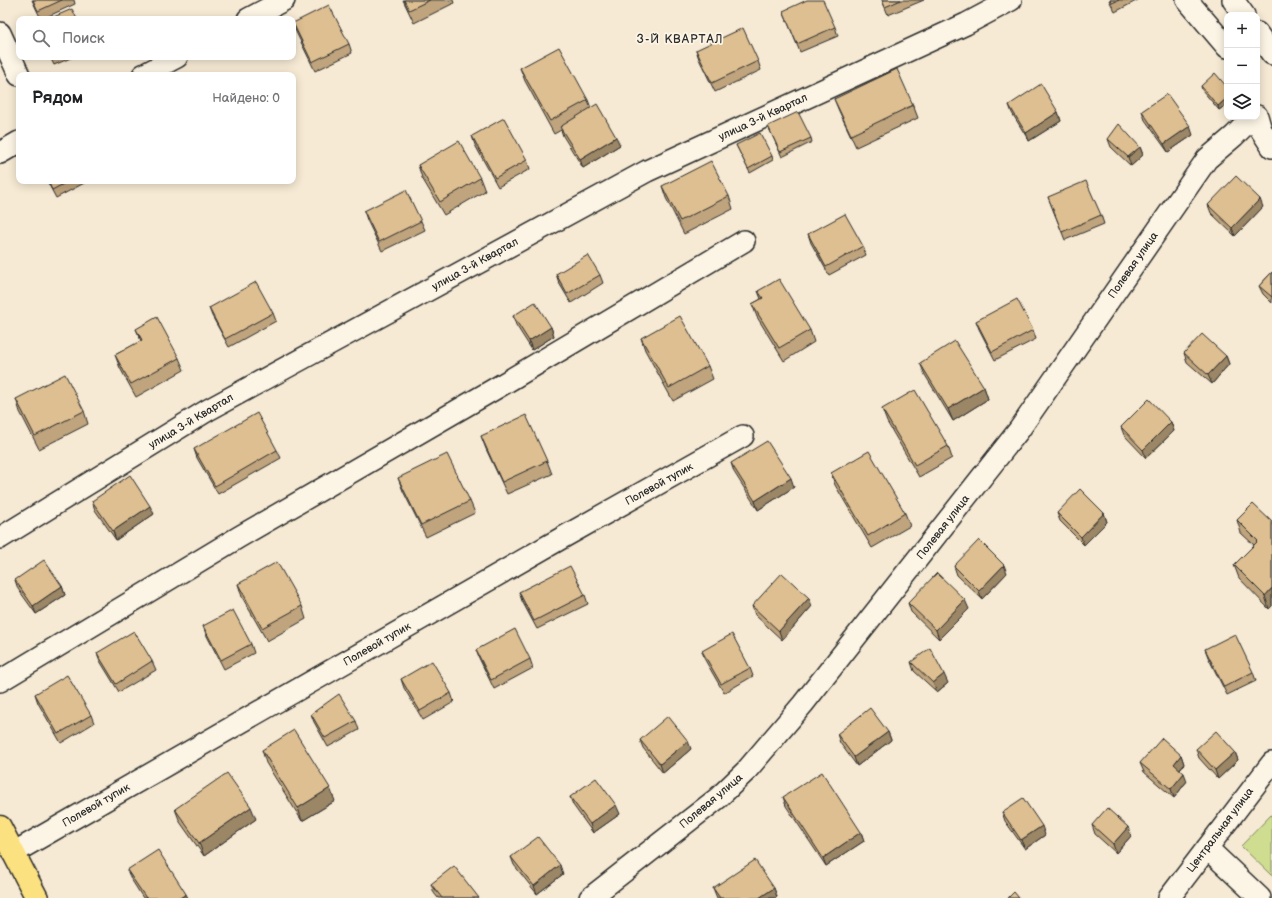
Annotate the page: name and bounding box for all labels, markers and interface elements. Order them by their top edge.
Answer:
map controls [1224,12,1260,120]
button: + [1224,12,1260,48]
search box [16,16,296,60]
icon: search [30,27,52,49]
text: Поиск [62,29,105,48]
district label: 3-Й КВАРТАЛ [637,32,723,47]
button: − [1224,48,1260,84]
button: layers [1224,84,1260,120]
text: Рядом [32,88,83,108]
text: Найдено: 0 [212,90,280,106]
street label: улица 3-й Квартал [717,91,809,143]
street label: Полевая улица [1105,229,1161,301]
street label: улица 3-й Квартал [430,235,520,293]
street label: улица 3-й Квартал [146,391,236,451]
street label: Полевой тупик [623,460,695,508]
street label: Полевая улица [914,492,972,562]
street label: Полевой тупик [341,619,413,669]
street label: Полевая улица [677,771,745,831]
street label: Полевой тупик [60,780,132,830]
street label: Центральная улица [1184,785,1256,875]

